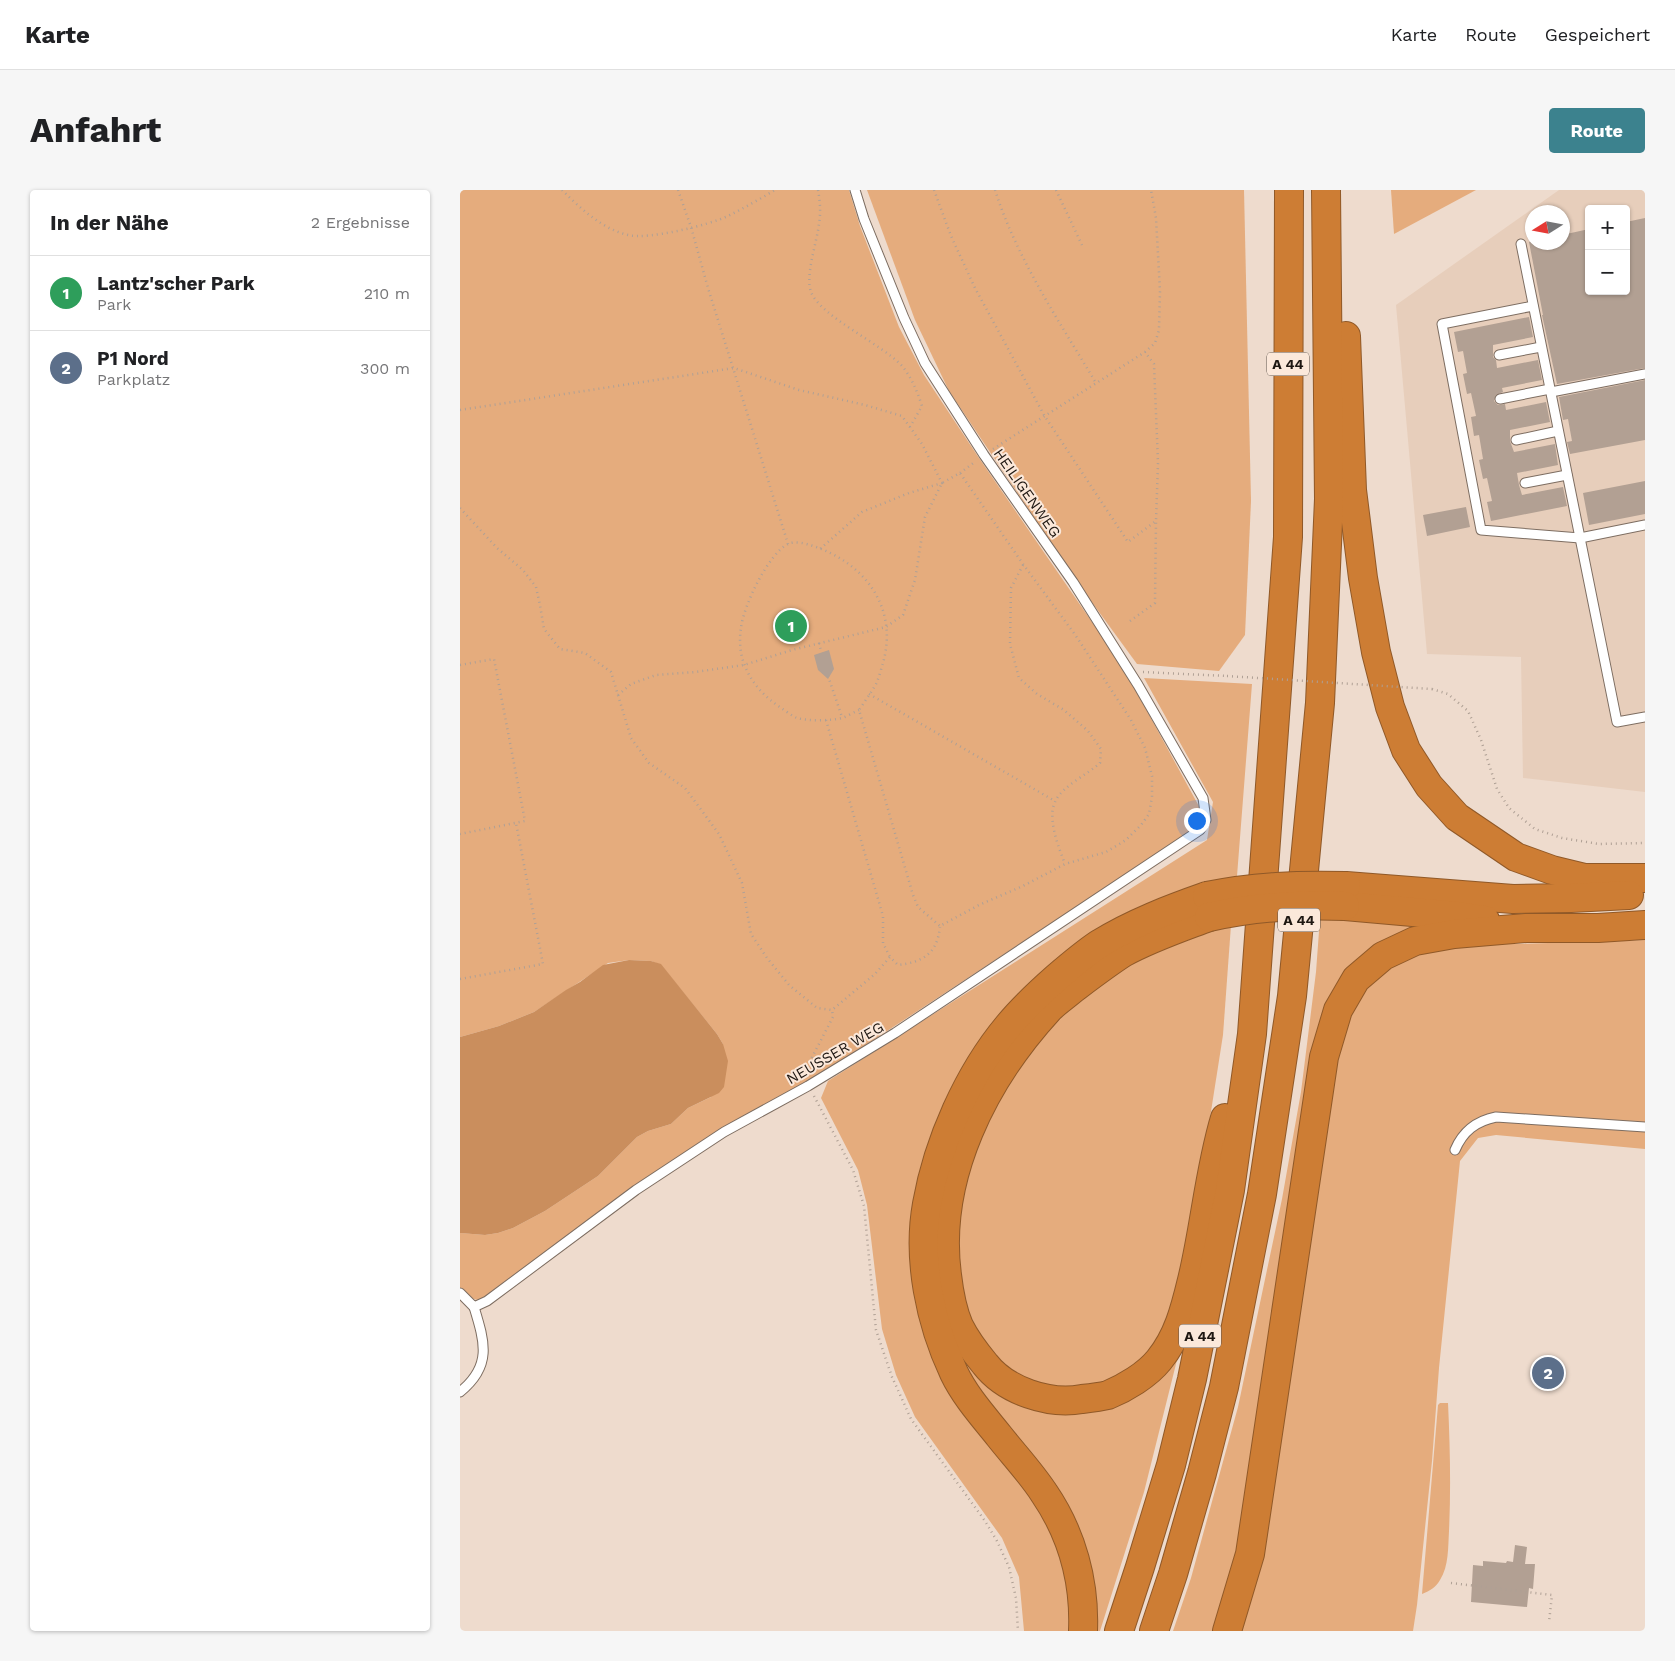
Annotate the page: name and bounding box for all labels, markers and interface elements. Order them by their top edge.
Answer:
text: Karte [25,21,90,49]
text: Karte [1391,24,1437,45]
text: Route [1465,24,1517,45]
text: Gespeichert [1545,24,1650,45]
button: Route [1549,108,1645,153]
text: Anfahrt [30,109,161,151]
north arrow [1525,205,1570,250]
map controls [1585,205,1630,295]
button: + [1585,205,1630,250]
text: In der Nähe [50,210,169,235]
text: 2 Ergebnisse [311,213,410,232]
button: − [1585,250,1630,295]
text: Lantz'scher Park [97,272,255,295]
text: 1 [63,284,69,303]
text: 210 m [364,284,410,303]
text: Park [97,295,131,314]
text: P1 Nord [97,347,169,370]
road number: A 44 [1267,352,1309,375]
text: 2 [61,359,71,378]
text: 300 m [360,359,410,378]
text: Parkplatz [97,370,170,389]
street label: HEILIGENWEG [990,445,1064,541]
pin: 1 [775,607,807,645]
your location [1184,808,1210,834]
road number: A 44 [1278,908,1320,932]
street label: NEUSSER WEG [783,1018,887,1088]
road number: A 44 [1179,1324,1221,1348]
pin: 2 [1532,1354,1564,1392]

